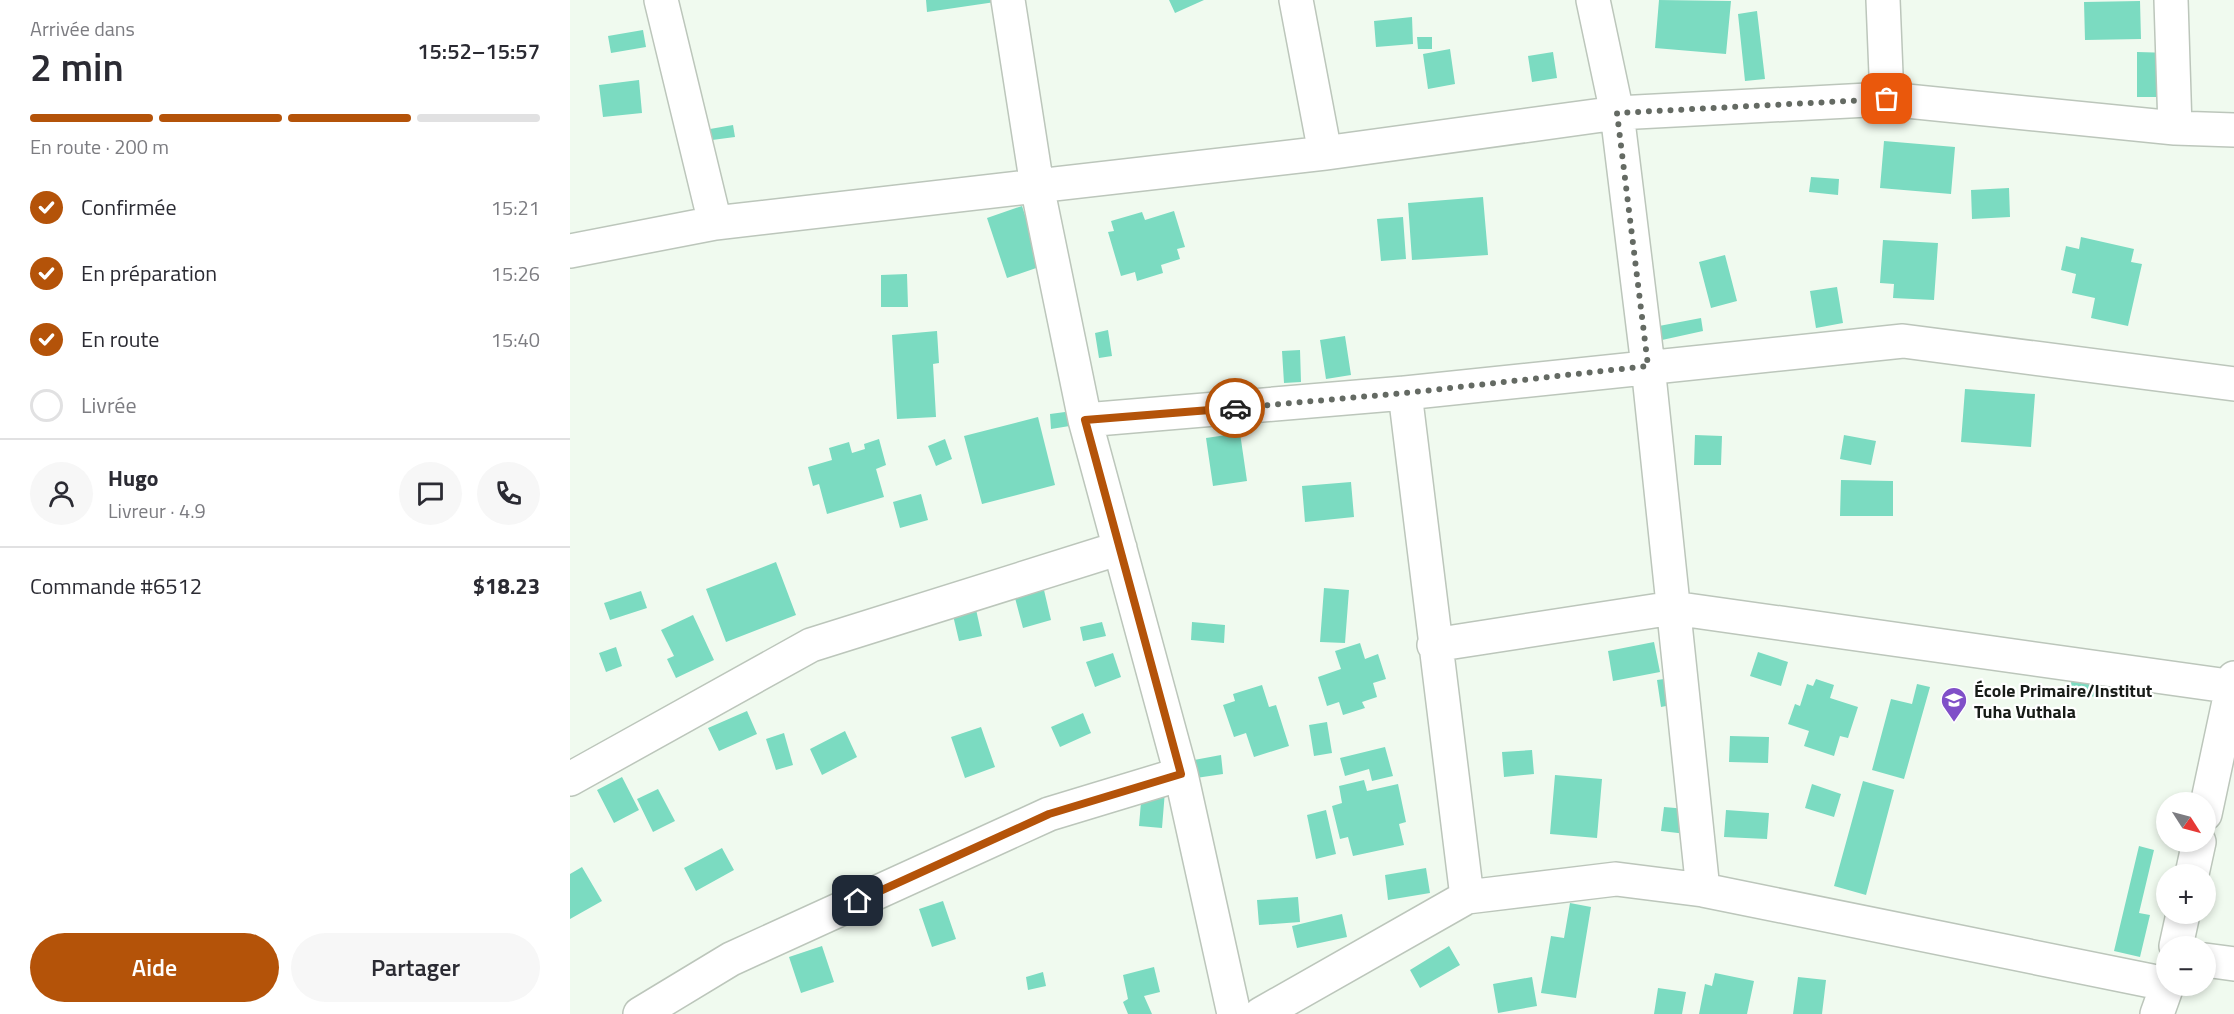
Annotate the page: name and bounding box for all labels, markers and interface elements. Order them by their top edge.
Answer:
text: Arrivée dans [30,13,135,44]
text: 15:52–15:57 [417,34,540,68]
text: 2 min [30,37,124,96]
pin [1861,73,1912,124]
icon: bag [1870,82,1903,115]
text: En route · 200 m [30,131,169,162]
text: Confirmée [81,190,177,224]
icon: check [30,191,63,224]
text: 15:21 [491,192,540,223]
text: En préparation [81,256,217,290]
icon: check [30,257,63,290]
text: 15:26 [491,258,540,289]
text: En route [81,322,159,356]
icon: check [30,323,63,356]
text: 15:40 [491,324,540,355]
courier [1205,378,1265,438]
text: Livrée [81,388,137,422]
icon: car [1219,392,1252,425]
text: Hugo [108,461,159,495]
button: person [30,462,93,525]
button: chat [399,462,462,525]
button: phone [477,462,540,525]
text: Livreur · 4.9 [108,495,206,526]
text: Commande #6512 [30,569,202,603]
text: $18.23 [473,569,540,603]
place label: École Primaire/Institut Tuha Vuthala [1974,677,2153,725]
school or university icon: École Primaire/Institut Tuha Vuthala [1939,685,1969,723]
north arrow [2156,792,2216,852]
map controls [2156,792,2216,996]
button: + [2156,864,2216,924]
pin [832,875,883,926]
icon: home [841,884,874,917]
button: Aide [30,933,279,1002]
button: Partager [291,933,540,1002]
button: − [2156,936,2216,996]

